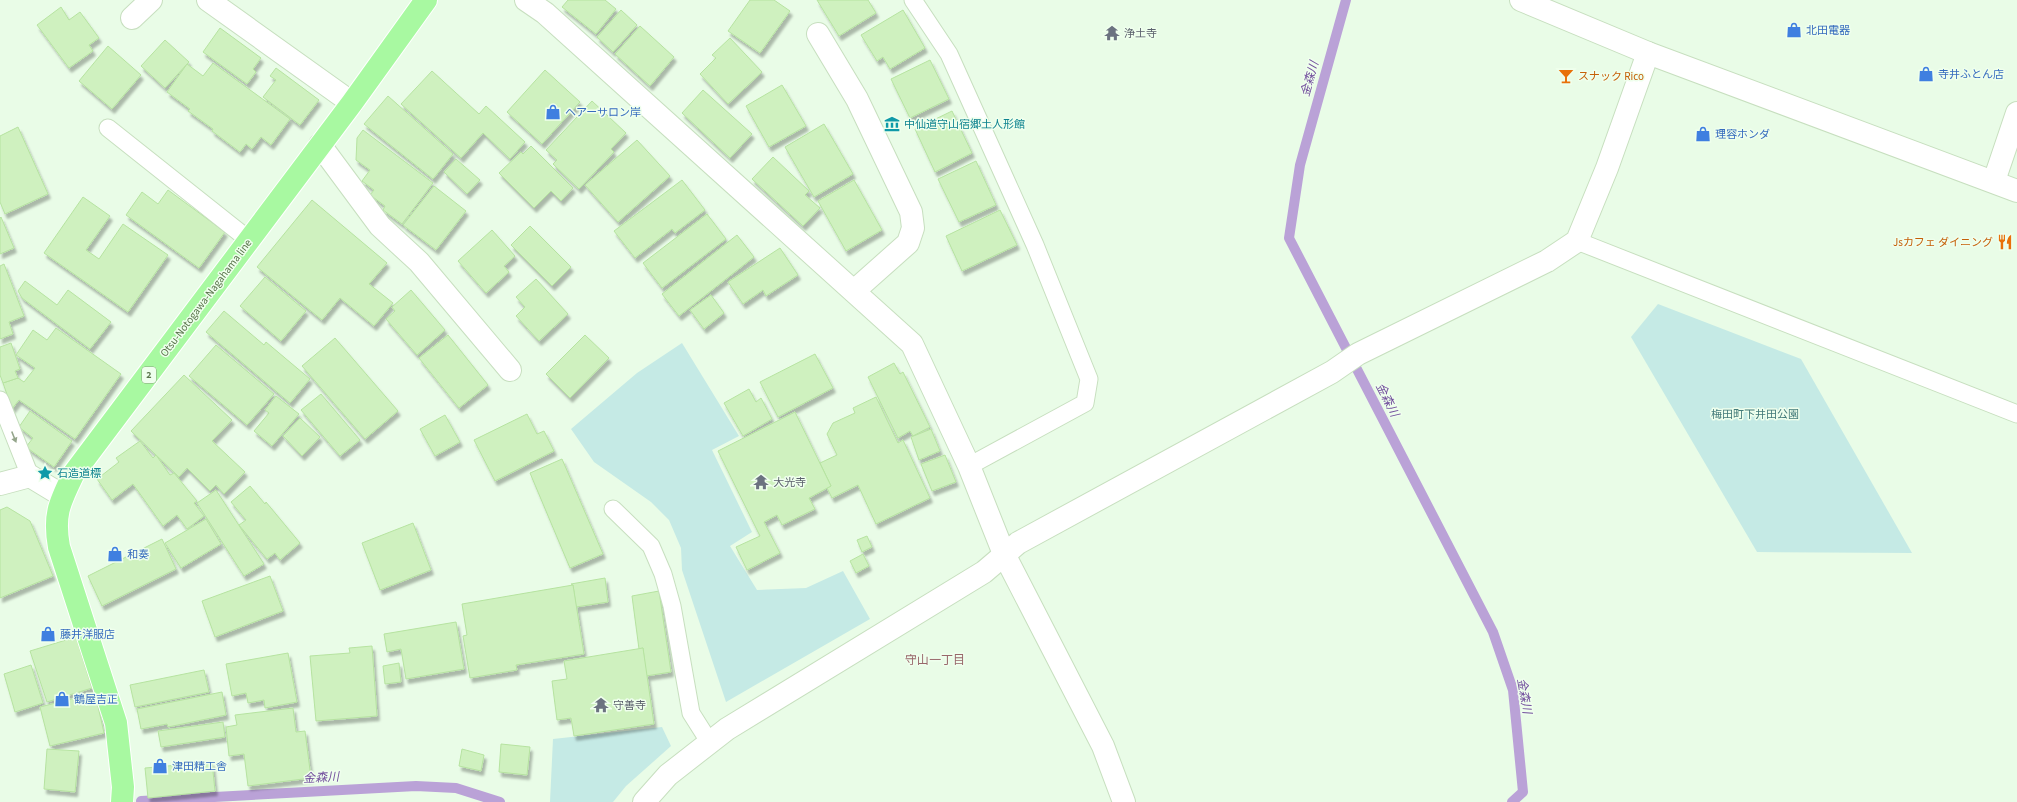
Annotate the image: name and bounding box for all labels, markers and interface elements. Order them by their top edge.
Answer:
shop icon: 北田電器 [1785,21,1803,39]
place label: 北田電器 [1806,23,1850,38]
temple icon: 浄土寺 [1103,24,1121,42]
place label: 浄土寺 [1124,26,1157,41]
water label: 金森川 [1297,57,1324,99]
shop icon: 寺井ふとん店 [1917,65,1935,83]
bar icon: スナック Rico [1557,67,1575,85]
place label: 寺井ふとん店 [1938,67,2004,82]
place label: スナック Rico [1578,69,1644,84]
shop icon: ヘアーサロン岸 [544,103,562,121]
place label: ヘアーサロン岸 [565,105,641,120]
museum icon: 中仙道守山宿郷土人形館 [883,115,901,133]
place label: 中仙道守山宿郷土人形館 [904,117,1025,132]
shop icon: 理容ホンダ [1694,125,1712,143]
place label: 理容ホンダ [1715,127,1770,142]
restaurant icon: Jsカフェ ダイニング [1996,233,2014,251]
place label: Jsカフェ ダイニング [1893,235,1993,250]
street label: Otsu-Notogawa-Nagahama line [157,236,256,360]
road number: 2 [142,367,156,383]
water label: 金森川 [1371,380,1404,422]
park label: 梅田町下井田公園 [1711,407,1799,422]
one-way arrow [11,431,17,442]
place icon: 石造道標 [36,464,54,482]
place label: 石造道標 [57,466,101,481]
temple icon: 大光寺 [752,473,770,491]
place label: 大光寺 [773,475,806,490]
shop icon: 和奏 [106,545,124,563]
place label: 和奏 [127,547,149,562]
shop icon: 藤井洋服店 [39,625,57,643]
place label: 藤井洋服店 [60,627,115,642]
district label: 守山一丁目 [905,652,965,669]
water label: 金森川 [1513,677,1536,717]
shop icon: 鶴屋吉正 [53,690,71,708]
place label: 鶴屋吉正 [74,692,118,707]
temple icon: 守善寺 [592,696,610,714]
place label: 守善寺 [613,698,646,713]
shop icon: 津田精工舎 [151,757,169,775]
place label: 津田精工舎 [172,759,227,774]
water label: 金森川 [303,768,341,787]

